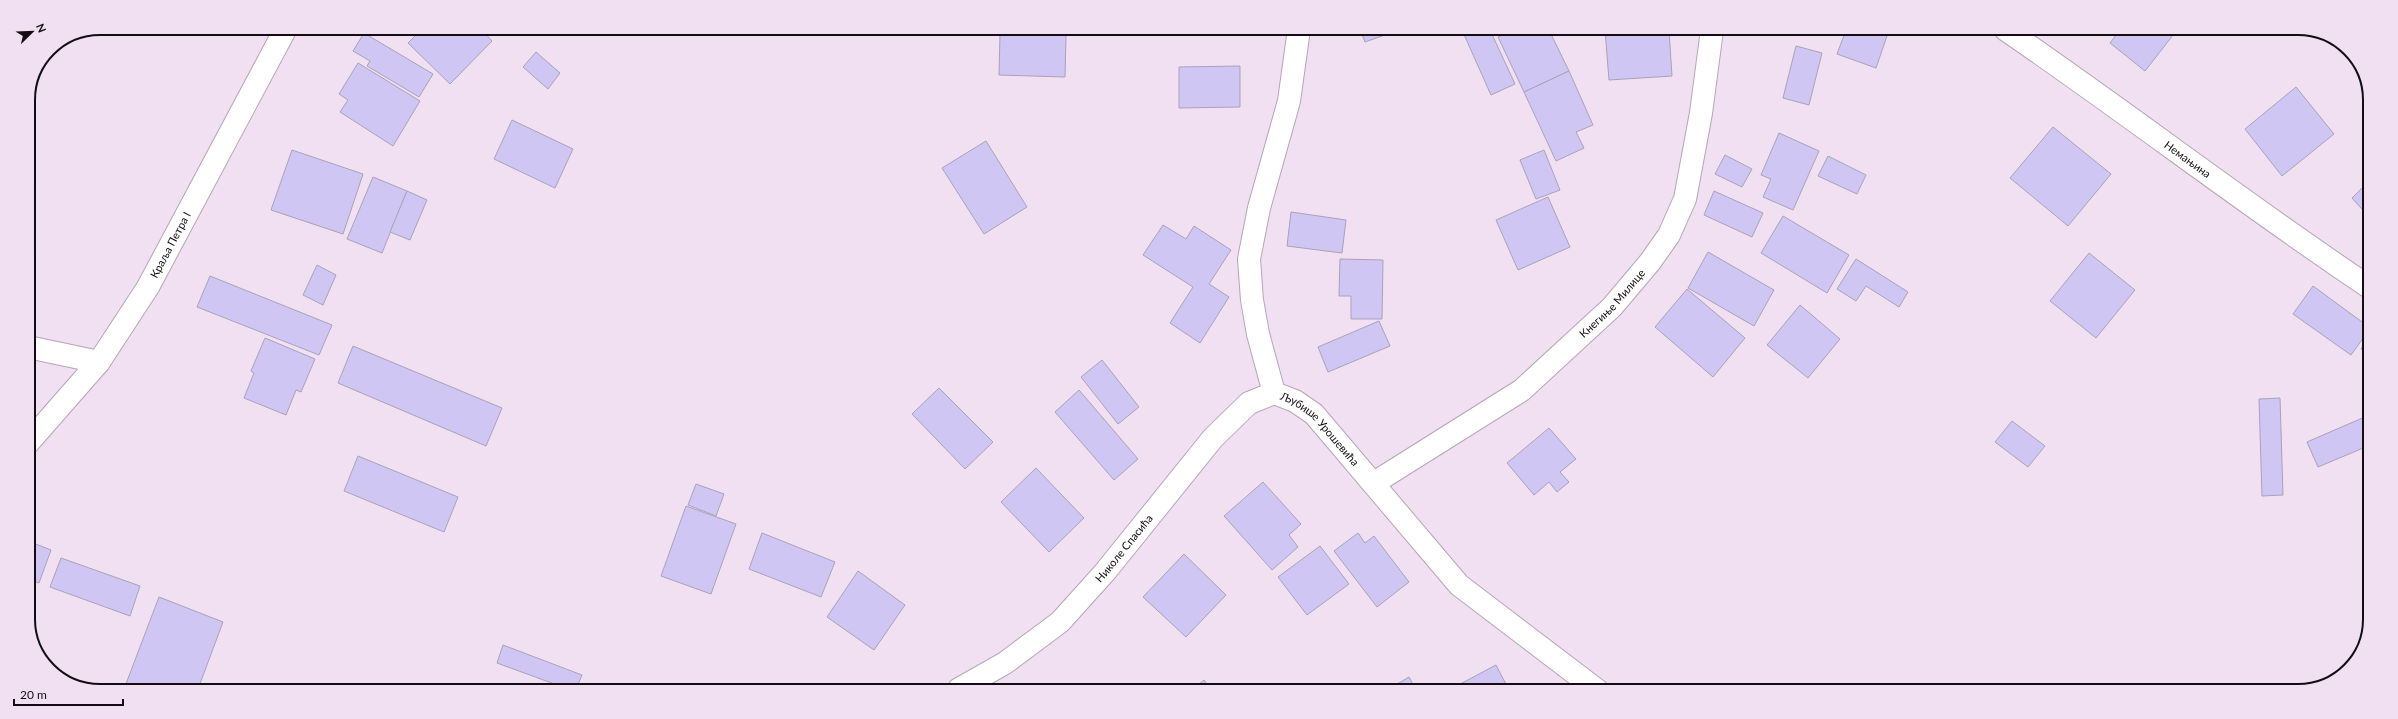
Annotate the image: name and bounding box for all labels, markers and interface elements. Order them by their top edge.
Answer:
north arrow [12,12,52,52]
text: N [34,21,49,34]
street label: Немањина [2162,138,2214,180]
street label: Краља Петра I [147,209,193,280]
street label: Кнегиње Милице [1576,266,1647,340]
street label: Љубише Урошевића [1278,389,1362,468]
street label: Николе Спасића [1092,512,1155,585]
scale bar [14,681,123,707]
text: 20 m [20,687,47,702]

